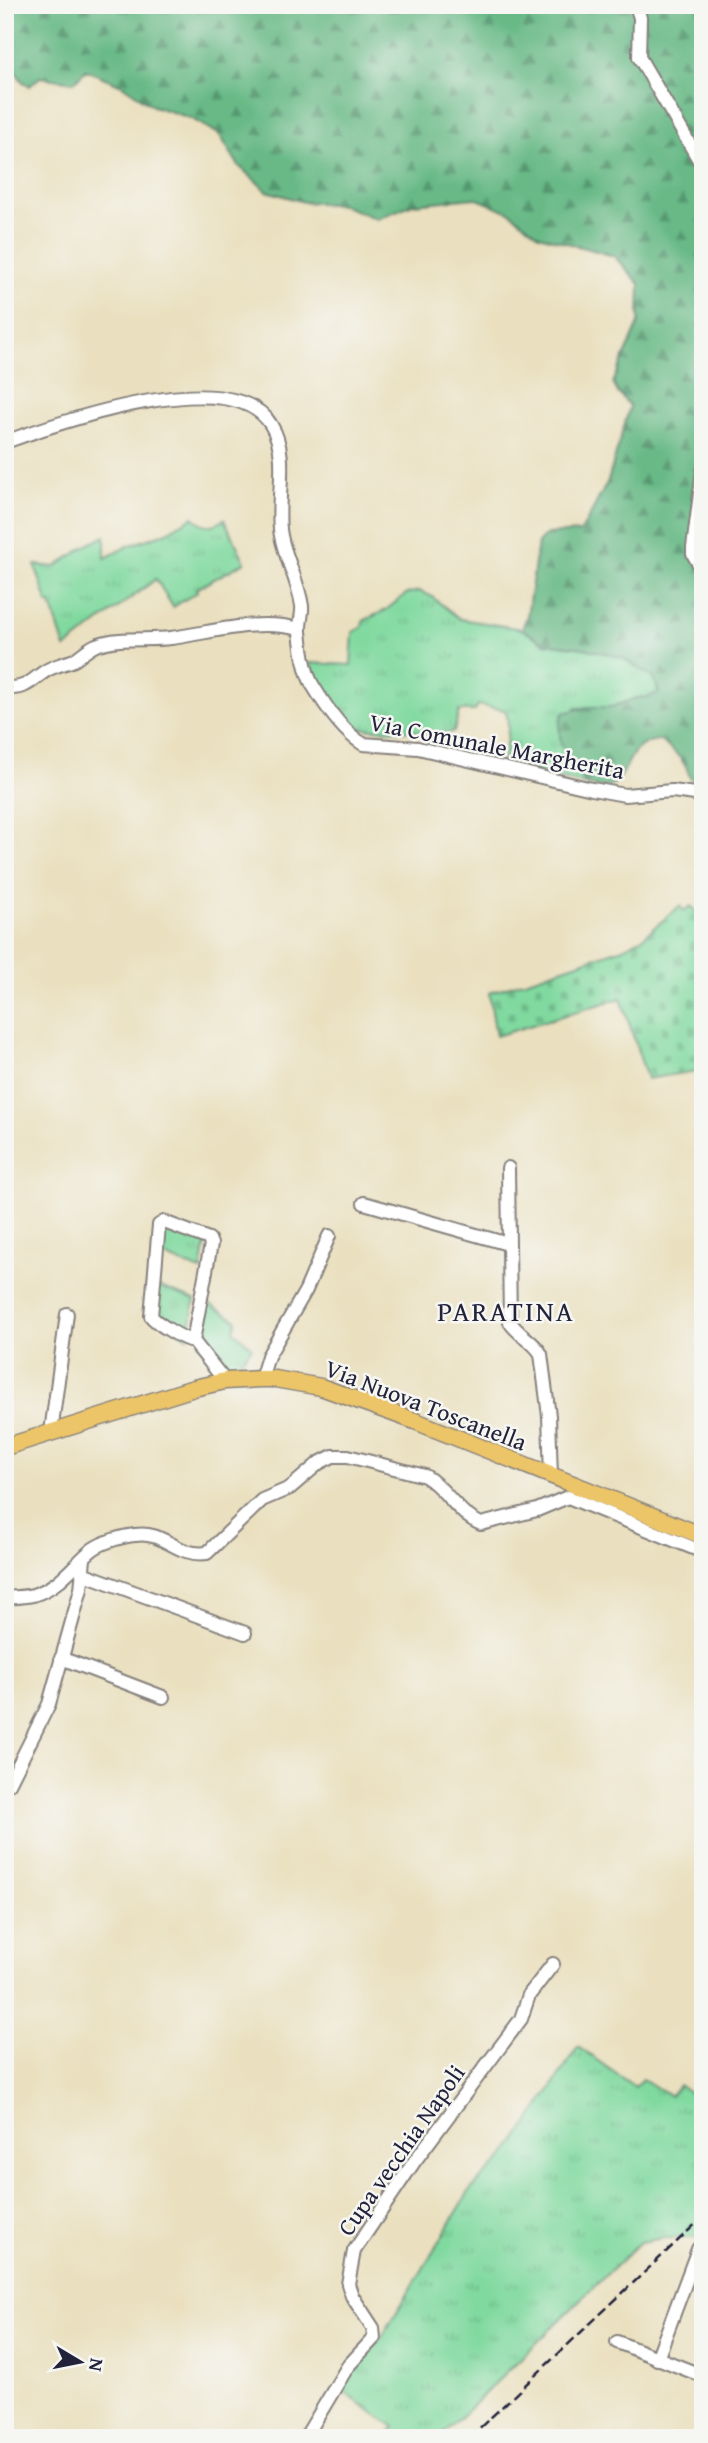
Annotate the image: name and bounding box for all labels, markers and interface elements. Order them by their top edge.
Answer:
street label: Via Comunale Margherita [366,704,628,788]
district label: PARATINA [437,1290,575,1331]
street label: Via Nuova Toscanella [320,1350,533,1460]
street label: Cupa vecchia Napoli [329,2057,473,2243]
north arrow [46,2328,116,2398]
text: N [82,2356,112,2374]

